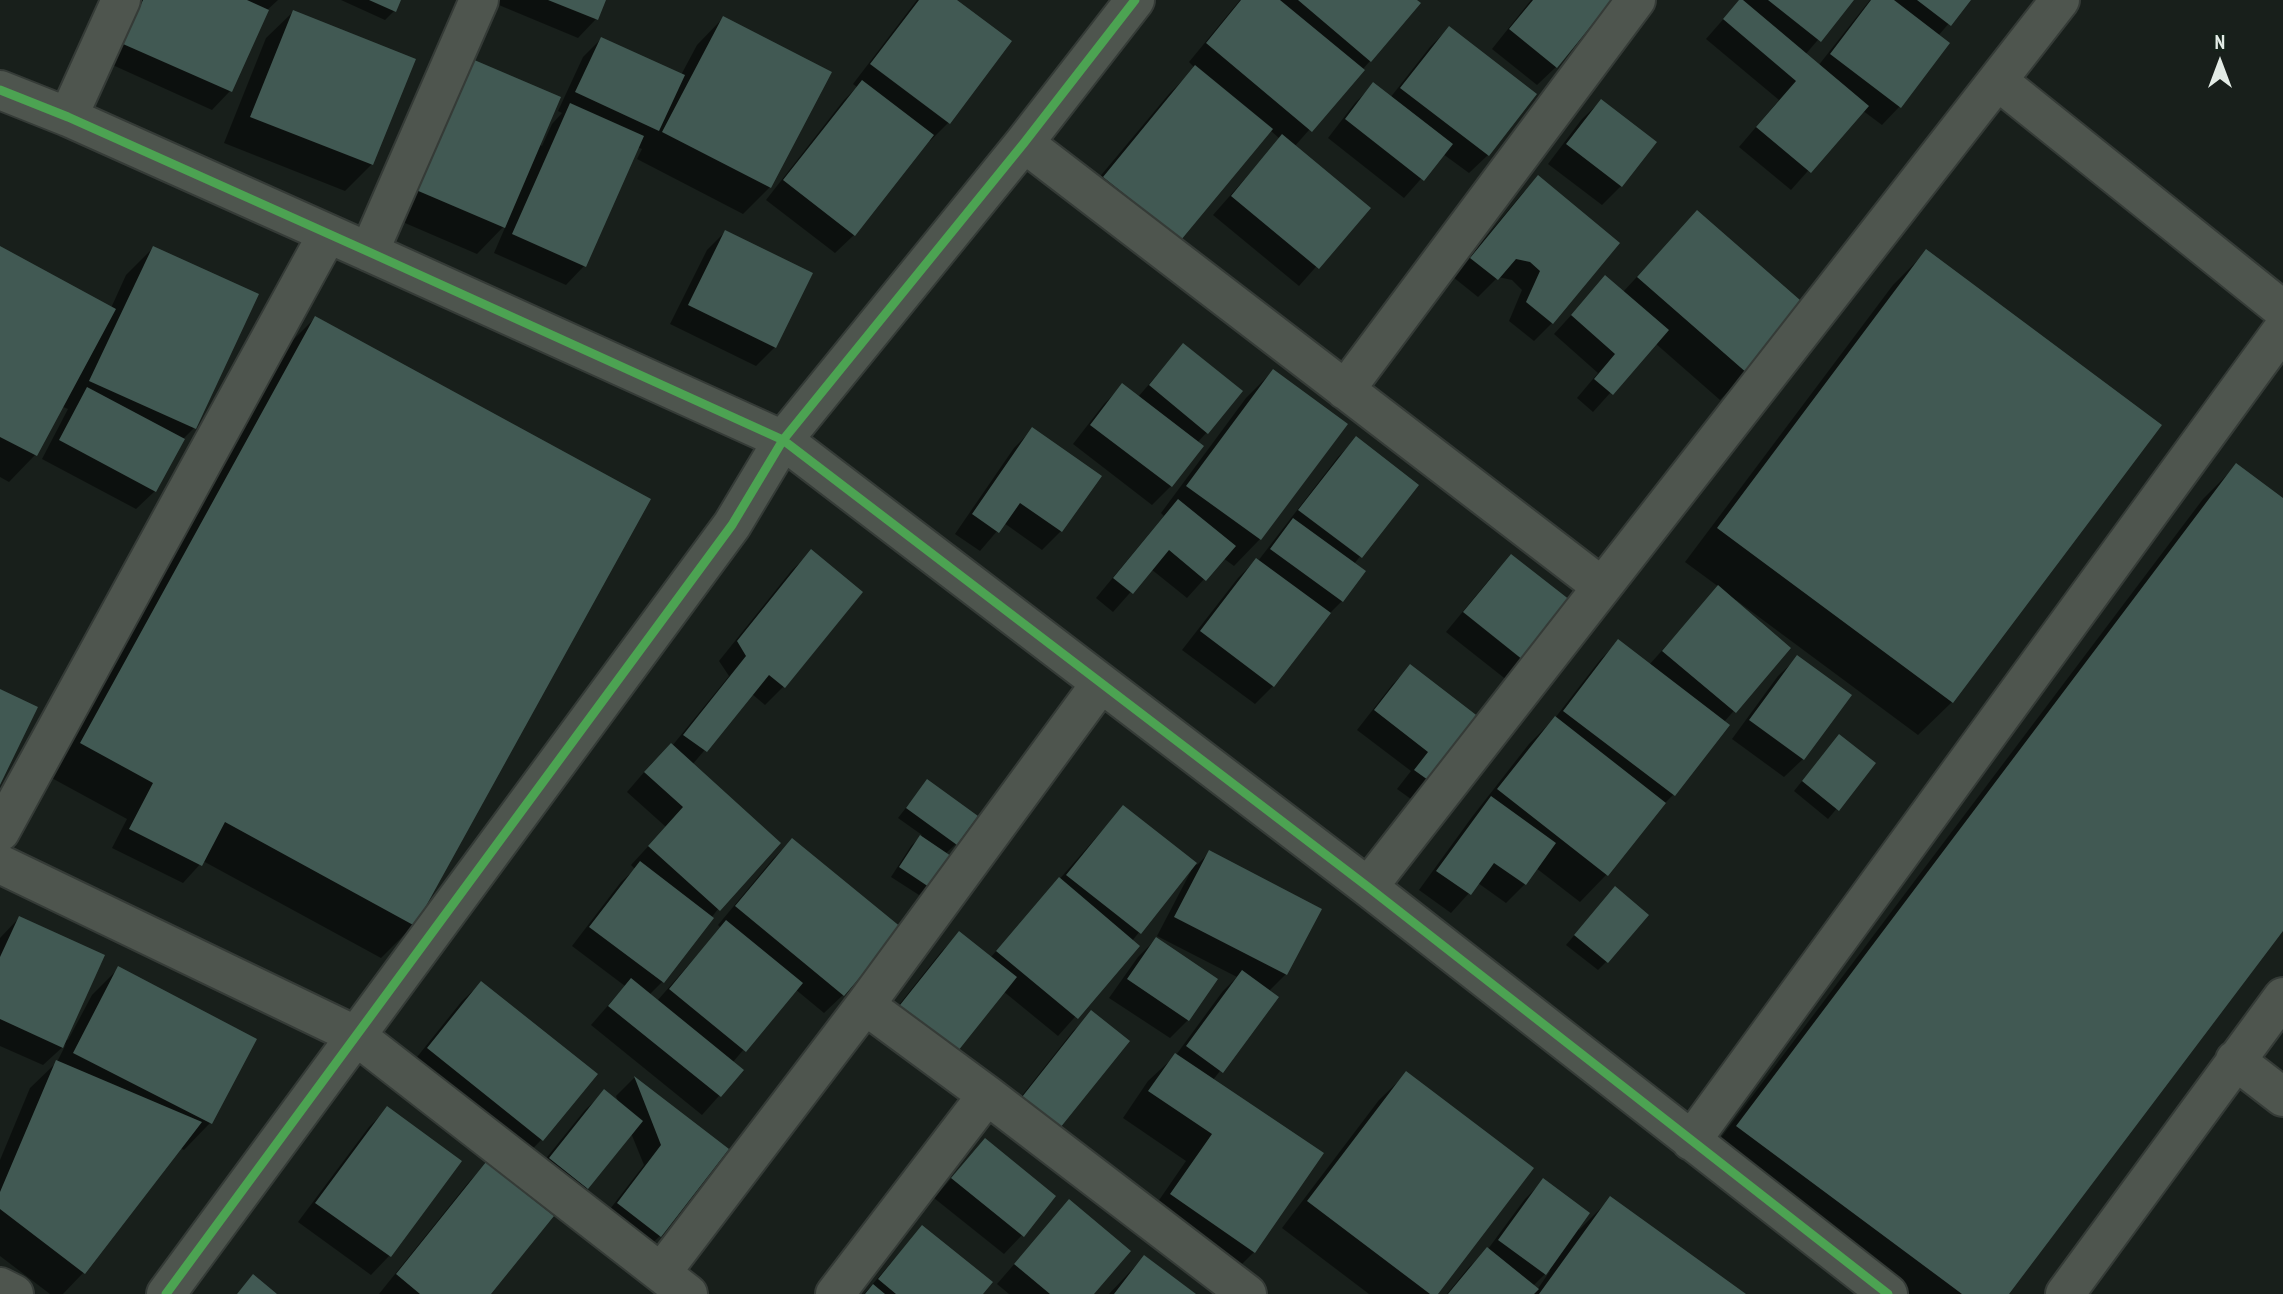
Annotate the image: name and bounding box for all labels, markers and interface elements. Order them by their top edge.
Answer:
north arrow [2185,28,2255,98]
text: N [2215,30,2225,54]

